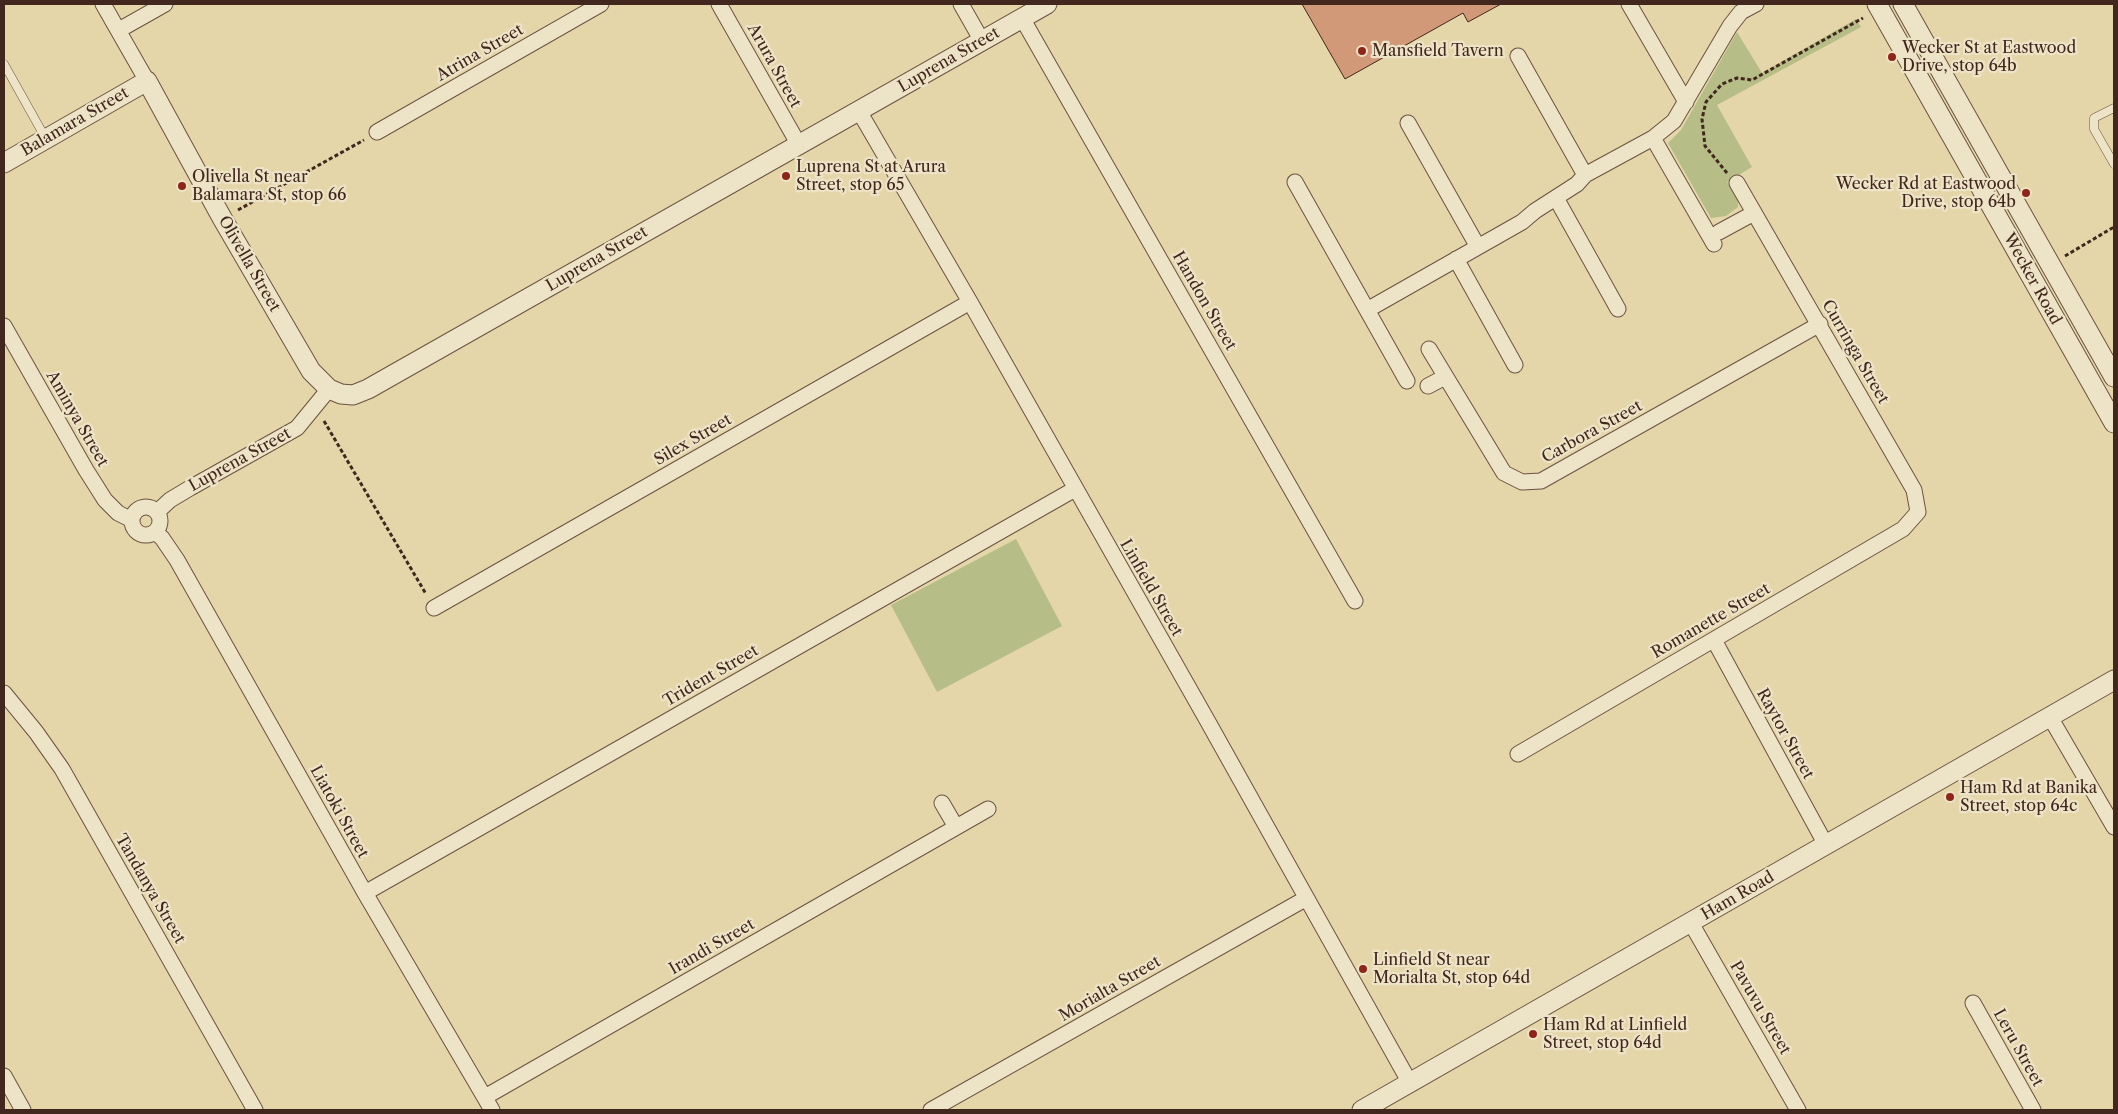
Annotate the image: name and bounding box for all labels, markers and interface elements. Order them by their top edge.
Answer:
street label: Atrina Street [433,20,527,86]
street label: Arura Street [743,21,805,111]
street label: Luprena Street [895,23,1003,97]
place label: Wecker St at Eastwood Drive, stop 64b [1902,38,2076,76]
place label: Mansfield Tavern [1372,41,1504,61]
marker: Mansfield Tavern [1356,45,1368,57]
marker: Wecker St at Eastwood Drive, stop 64b [1886,51,1898,63]
street label: Balamara Street [18,83,132,161]
place label: Luprena St at Arura Street, stop 65 [796,157,946,195]
place label: Olivella St near Balamara St, stop 66 [192,167,346,205]
marker: Luprena St at Arura Street, stop 65 [780,170,792,182]
place label: Wecker Rd at Eastwood Drive, stop 64b [1836,174,2016,212]
marker: Olivella St near Balamara St, stop 66 [176,180,188,192]
marker: Wecker Rd at Eastwood Drive, stop 64b [2020,187,2032,199]
street label: Olivella Street [214,213,284,315]
street label: Luprena Street [543,222,651,296]
street label: Wecker Road [1999,230,2065,328]
street label: Handon Street [1168,248,1240,354]
street label: Curringa Street [1817,297,1893,407]
street label: Aminya Street [42,368,112,470]
street label: Carbora Street [1539,397,1645,467]
street label: Silex Street [651,410,735,470]
street label: Luprena Street [186,424,294,496]
street label: Linfield Street [1116,536,1186,640]
street label: Romanette Street [1648,579,1774,663]
street label: Trident Street [660,641,762,711]
street label: Raytor Street [1752,685,1818,783]
street label: Liatoki Street [306,762,372,862]
place label: Ham Rd at Banika Street, stop 64c [1960,778,2097,816]
marker: Ham Rd at Banika Street, stop 64c [1944,791,1956,803]
street label: Tandanya Street [111,831,189,947]
street label: Ham Road [1698,867,1778,925]
street label: Irandi Street [666,915,758,979]
place label: Linfield St near Morialta St, stop 64d [1373,950,1530,988]
street label: Morialta Street [1056,952,1164,1026]
street label: Pavuvu Street [1725,958,1795,1058]
marker: Linfield St near Morialta St, stop 64d [1357,963,1369,975]
street label: Leru Street [1989,1006,2047,1090]
place label: Ham Rd at Linfield Street, stop 64d [1543,1015,1687,1053]
marker: Ham Rd at Linfield Street, stop 64d [1527,1028,1539,1040]

